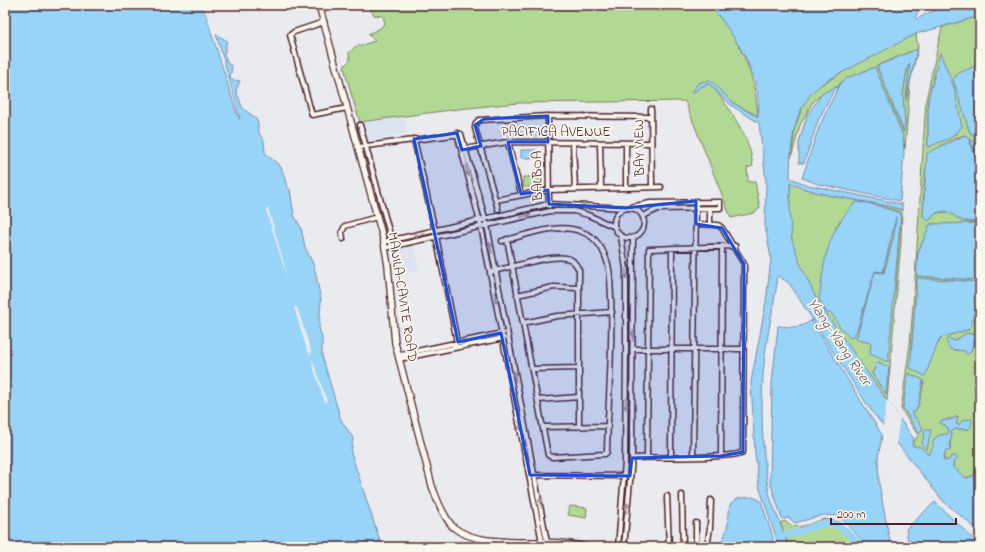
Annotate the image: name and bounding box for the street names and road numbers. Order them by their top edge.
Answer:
street label: BAY VIEW [629,119,651,178]
street label: PACIFICA AVENUE [501,122,611,143]
street label: BALBOA [527,151,549,202]
street label: MANILA-CAVITE ROAD [381,231,423,363]

